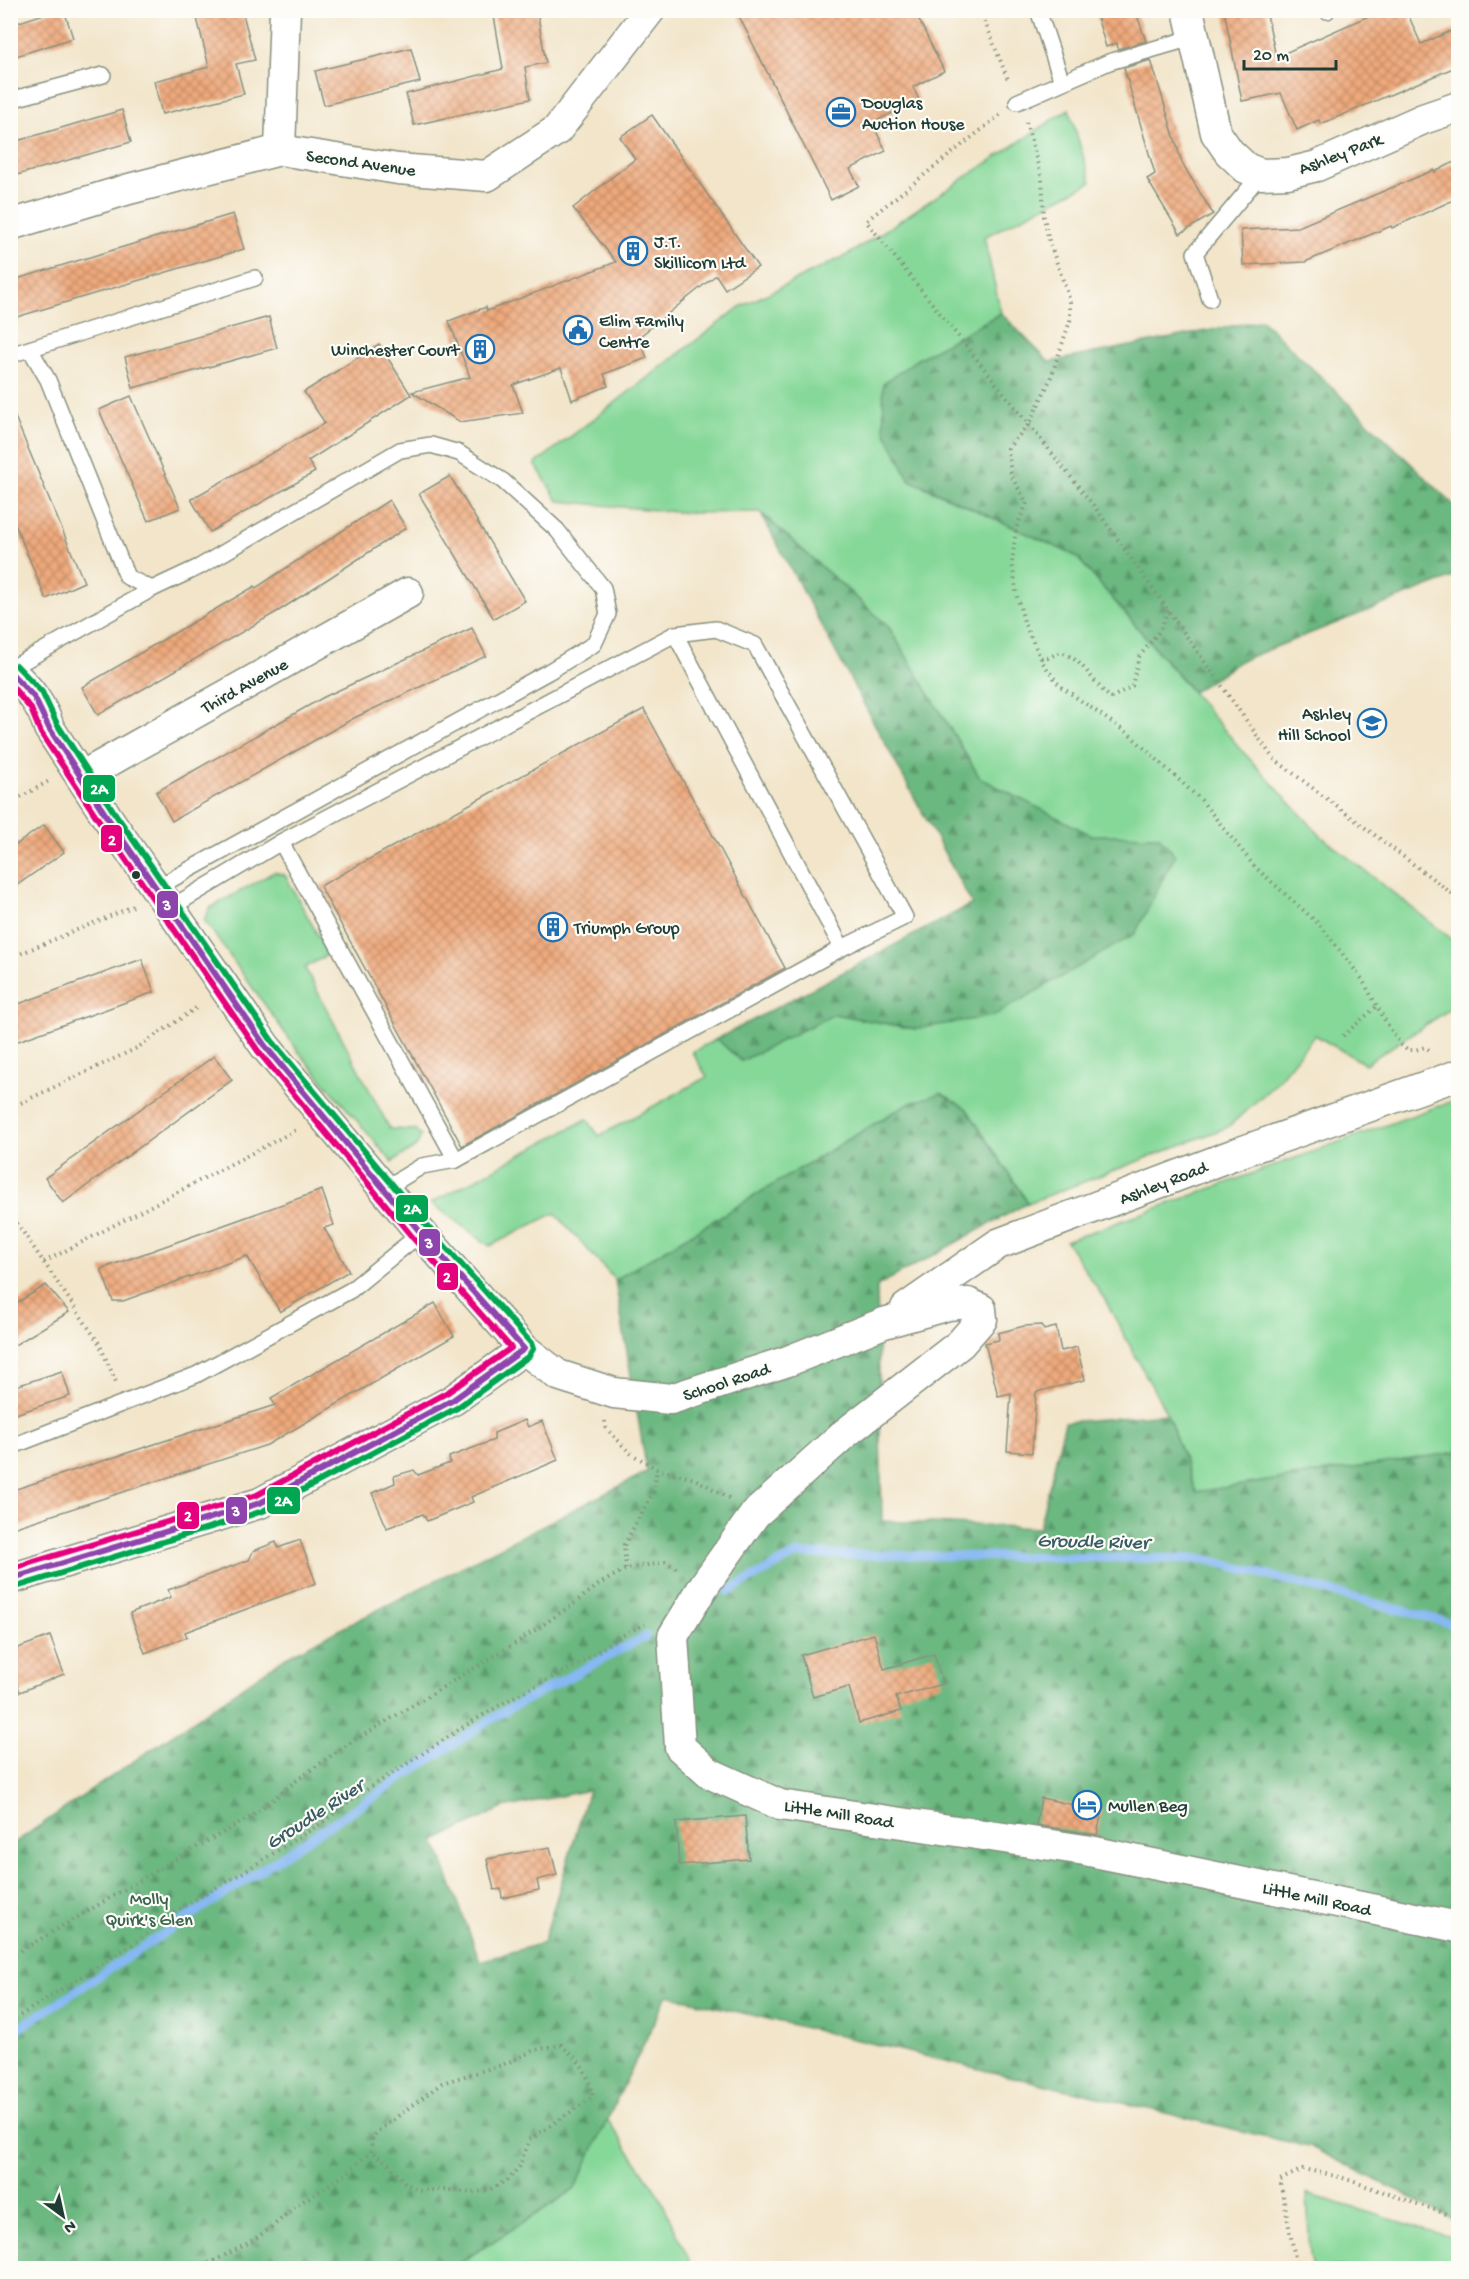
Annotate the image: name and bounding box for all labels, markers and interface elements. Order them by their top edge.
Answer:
scale bar [1244,33,1336,71]
text: 20 m [1253,46,1289,67]
place label: Douglas Auction House [861,94,965,136]
office icon: Douglas Auction House [825,96,857,128]
street label: Ashley Park [1296,129,1387,181]
street label: Second Avenue [304,146,418,183]
place label: J.T. Skillicorn Ltd [654,233,747,275]
building icon: J.T. Skillicorn Ltd [617,235,649,267]
place label: Elim Family Centre [599,312,684,354]
public building icon: Elim Family Centre [562,314,594,346]
building icon: Winchester Court [464,333,496,365]
place label: Winchester Court [331,341,461,362]
street label: Third Avenue [197,654,293,720]
place label: Ashley Hill School [1278,705,1351,747]
school or university icon: Ashley Hill School [1356,707,1388,739]
line badge: 2A [82,774,116,803]
text: 2A [90,782,109,801]
line badge: 2 [100,824,123,853]
text: 2 [108,833,116,852]
unlabelled marker [130,869,142,881]
line badge: 3 [156,890,179,919]
text: 3 [162,898,171,917]
building icon: Triumph Group [537,911,569,943]
place label: Triumph Group [573,919,680,940]
street label: Ashley Road [1117,1157,1212,1211]
line badge: 2A [395,1194,429,1223]
text: 2A [403,1202,422,1221]
line badge: 3 [418,1228,441,1257]
text: 3 [424,1236,433,1255]
line badge: 2 [436,1262,459,1291]
text: 2 [443,1270,451,1289]
street label: School Road [681,1359,774,1407]
line badge: 2A [266,1486,301,1515]
text: 2A [274,1494,293,1513]
line badge: 3 [225,1496,248,1525]
line badge: 2 [176,1501,200,1530]
text: 3 [231,1504,240,1523]
text: 2 [184,1509,192,1528]
water label: Groudle River [1037,1531,1153,1556]
water label: Groudle River [263,1774,372,1856]
hotel icon: Mullen Beg [1071,1789,1103,1821]
street label: Little Mill Road [782,1796,896,1835]
place label: Mullen Beg [1108,1797,1188,1818]
street label: Little Mill Road [1260,1879,1374,1923]
park label: Molly Quirk's Glen [105,1890,193,1932]
north arrow [33,2186,93,2246]
text: N [59,2215,79,2237]

